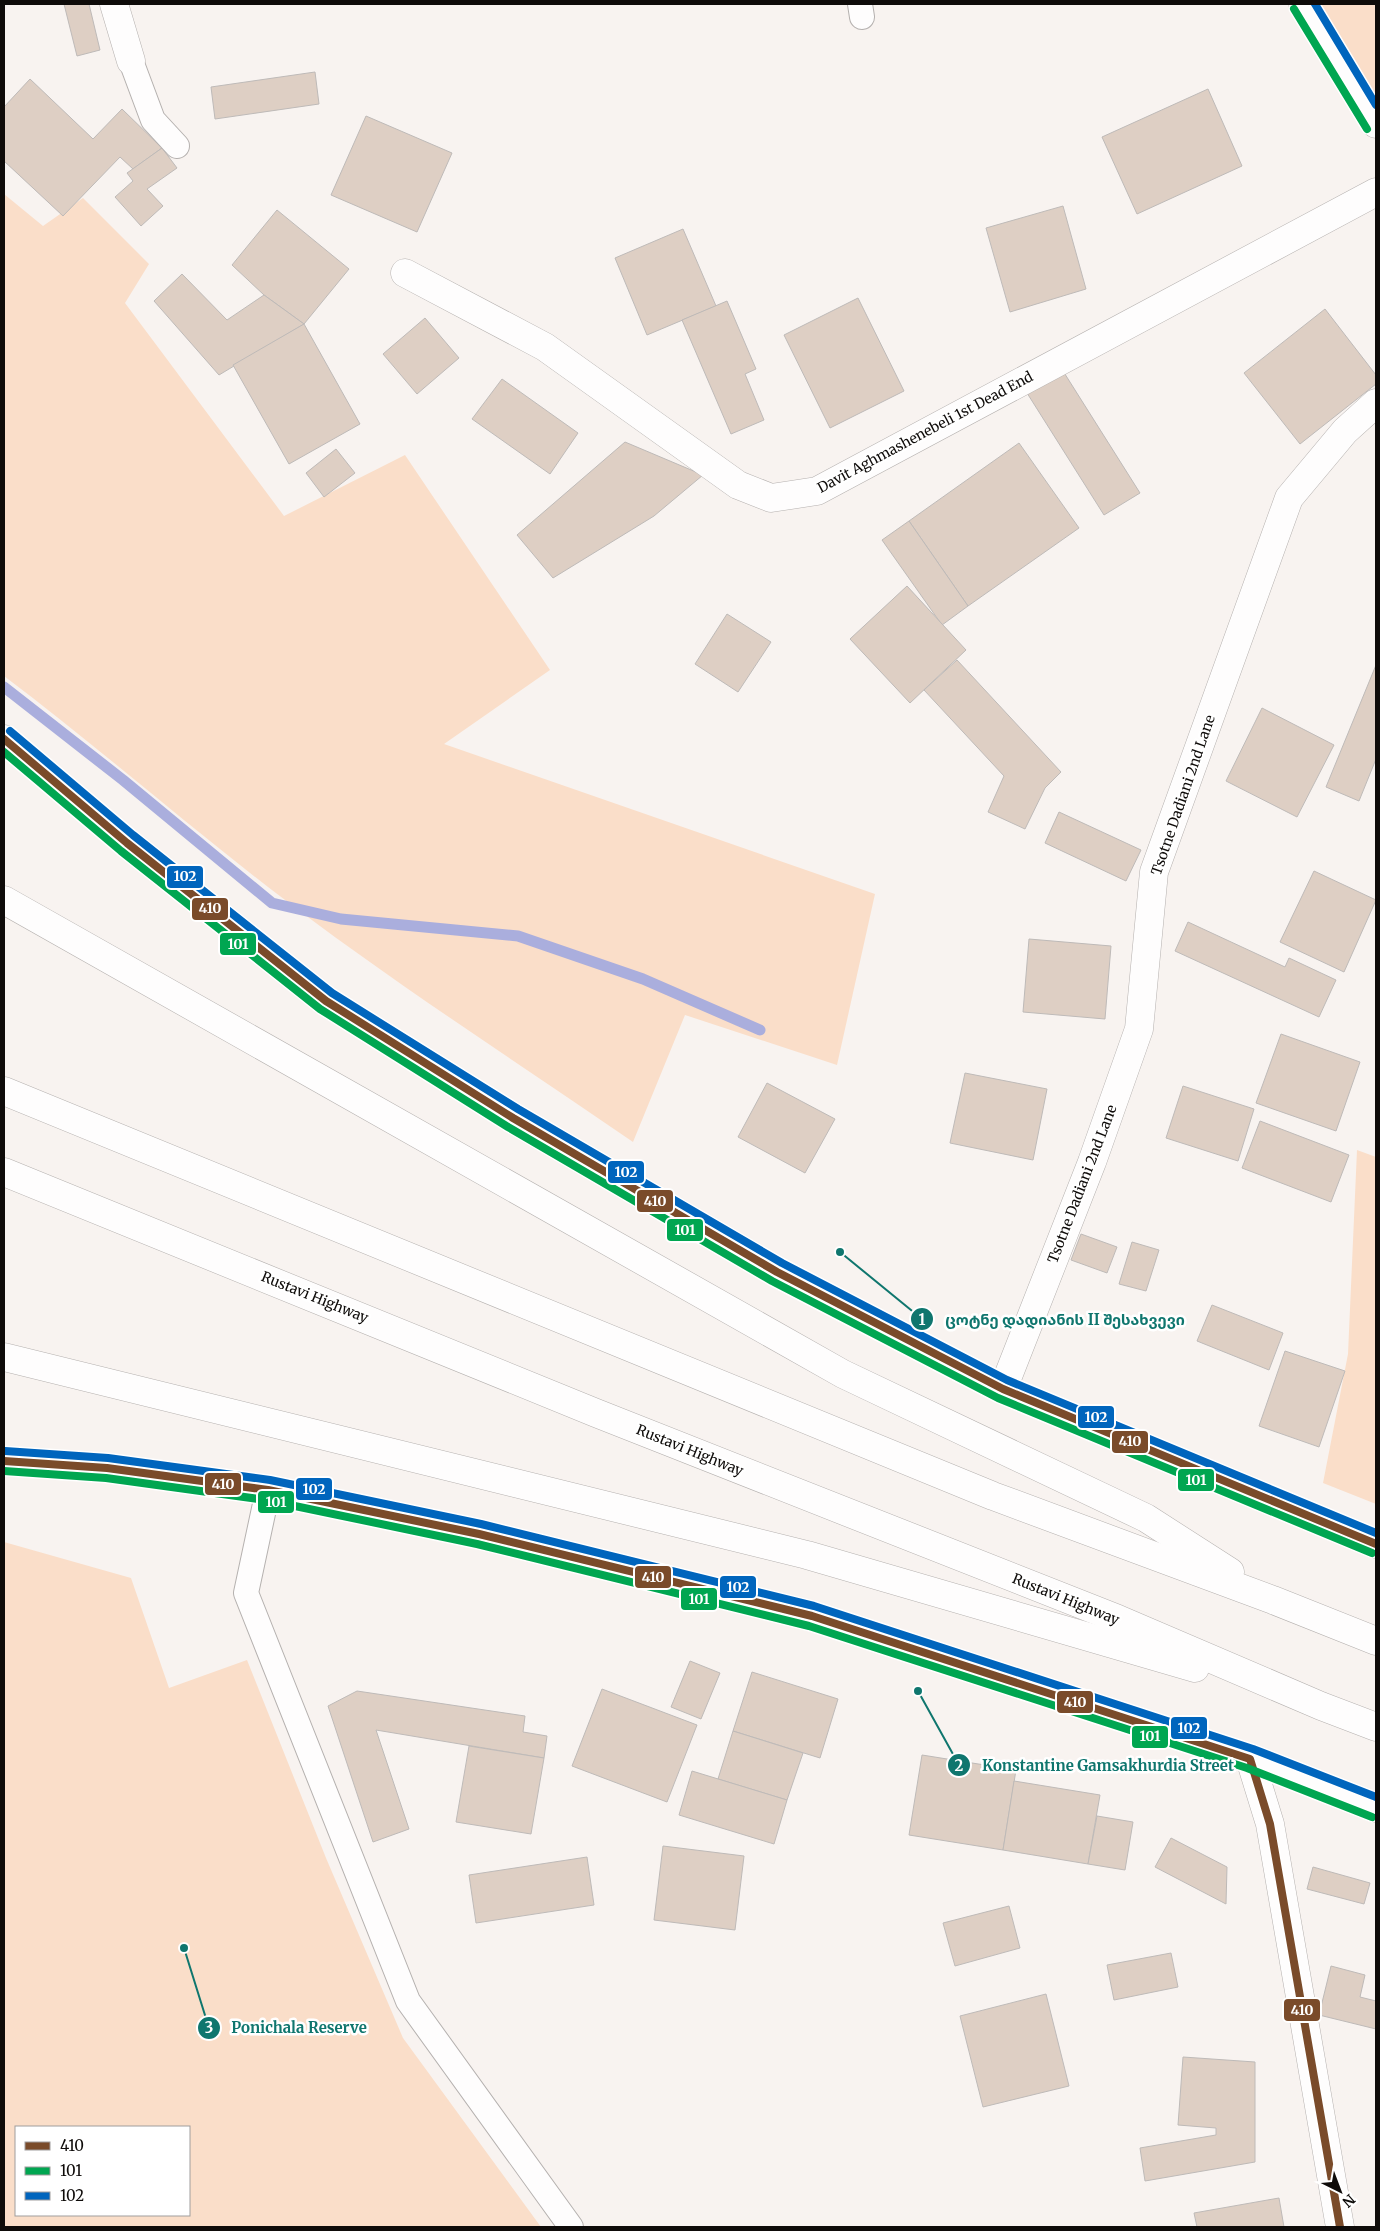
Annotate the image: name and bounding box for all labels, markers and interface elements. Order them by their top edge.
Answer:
street label: Davit Aghmashenebeli 1st Dead End [814,367,1036,497]
street label: Tsotne Dadiani 2nd Lane [1147,712,1219,878]
line badge: 102 [166,865,204,889]
text: 102 [174,867,197,885]
line badge: 410 [191,897,229,921]
text: 410 [198,899,222,917]
line badge: 101 [219,932,257,956]
text: 101 [227,935,249,953]
street label: Tsotne Dadiani 2nd Lane [1043,1102,1121,1266]
line badge: 102 [607,1160,645,1184]
text: 102 [615,1163,638,1181]
line badge: 410 [636,1189,674,1213]
text: 410 [643,1192,667,1210]
line badge: 101 [666,1218,704,1242]
text: 101 [674,1221,696,1239]
street label: Rustavi Highway [259,1267,372,1327]
callout: ცოტნე დადიანის II შესახვევი [910,1304,1194,1334]
text: 1 [919,1310,926,1329]
text: ცოტნე დადიანის II შესახვევი [945,1310,1185,1329]
line badge: 102 [1077,1405,1115,1429]
text: 102 [1085,1408,1108,1426]
street label: Rustavi Highway [634,1420,747,1480]
line badge: 410 [1111,1430,1149,1454]
text: 410 [1118,1432,1142,1450]
line badge: 101 [1177,1468,1215,1492]
text: 101 [1185,1471,1207,1489]
line badge: 410 [204,1472,242,1496]
text: 410 [211,1475,235,1493]
line badge: 102 [295,1477,333,1501]
text: 102 [303,1480,326,1498]
line badge: 101 [257,1490,295,1514]
text: 101 [265,1493,287,1511]
line badge: 410 [634,1565,672,1589]
text: 410 [641,1568,665,1586]
street label: Rustavi Highway [1010,1569,1123,1629]
line badge: 102 [719,1575,757,1599]
text: 102 [727,1578,750,1596]
line badge: 101 [680,1587,718,1611]
text: 101 [688,1590,710,1608]
line badge: 410 [1056,1690,1094,1714]
text: 410 [1063,1693,1087,1711]
line badge: 102 [1170,1716,1208,1740]
text: 102 [1178,1719,1201,1737]
line badge: 101 [1131,1725,1169,1749]
text: 101 [1139,1727,1161,1745]
callout: Konstantine Gamsakhurdia Street [947,1750,1244,1780]
text: 2 [955,1756,964,1775]
text: Konstantine Gamsakhurdia Street [982,1756,1234,1775]
line badge: 410 [1283,1998,1321,2022]
text: 410 [1290,2001,1314,2019]
callout: Ponichala Reserve [196,2013,377,2043]
text: 3 [205,2018,213,2037]
text: Ponichala Reserve [231,2018,367,2037]
legend [15,2126,190,2216]
text: 410 [60,2136,84,2155]
text: 101 [60,2161,82,2180]
north arrow [1315,2166,1365,2216]
text: 102 [60,2186,84,2205]
text: N [1339,2190,1359,2211]

